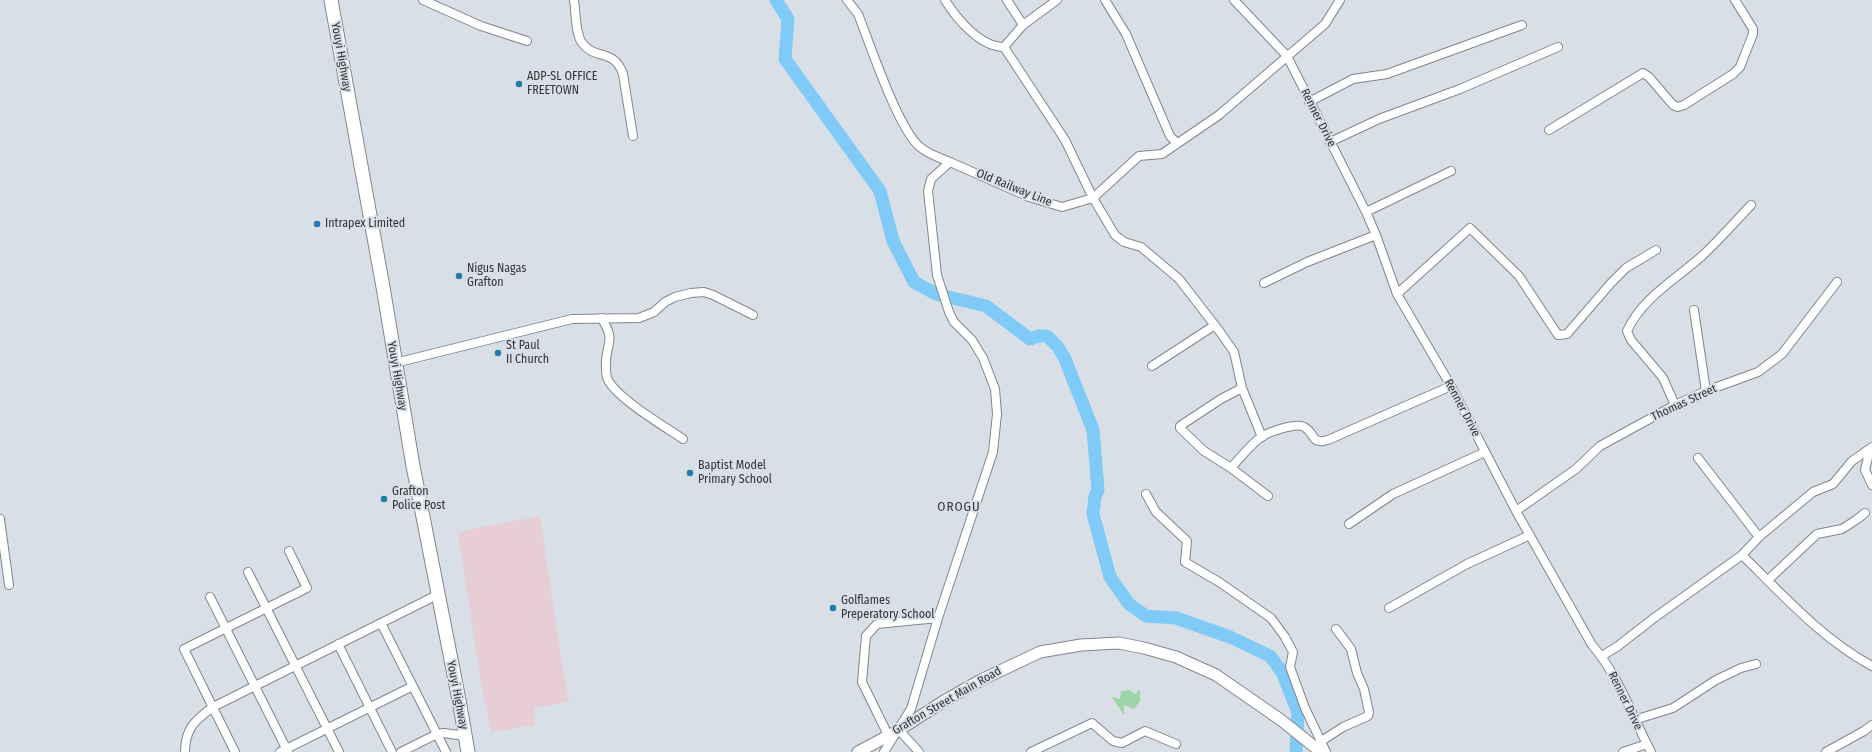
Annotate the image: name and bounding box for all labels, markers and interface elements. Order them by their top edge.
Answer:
street label: Youyi Highway [328,21,354,93]
place label: ADP-SL OFFICE FREETOWN [527,70,597,98]
marker: ADP-SL OFFICE FREETOWN [514,79,524,89]
street label: Renner Drive [1297,87,1339,149]
street label: Old Railway Line [974,166,1054,210]
place label: Intrapex Limited [325,217,405,231]
marker: Intrapex Limited [312,219,322,229]
place label: Nigus Nagas Grafton [467,262,526,290]
marker: Nigus Nagas Grafton [454,271,464,281]
place label: St Paul II Church [506,339,549,367]
street label: Youyi Highway [384,340,410,412]
marker: St Paul II Church [493,348,503,358]
street label: Renner Drive [1441,377,1483,439]
street label: Thomas Street [1649,382,1719,424]
place label: Baptist Model Primary School [698,459,772,487]
marker: Baptist Model Primary School [685,468,695,478]
place label: Grafton Police Post [392,485,445,513]
marker: Grafton Police Post [379,494,389,504]
district label: OROGU [937,499,981,515]
place label: Golflames Preperatory School [841,594,934,622]
marker: Golflames Preperatory School [828,603,838,613]
street label: Youyi Highway [443,659,471,731]
street label: Grafton Street Main Road [890,664,1004,738]
street label: Renner Drive [1605,669,1645,733]

